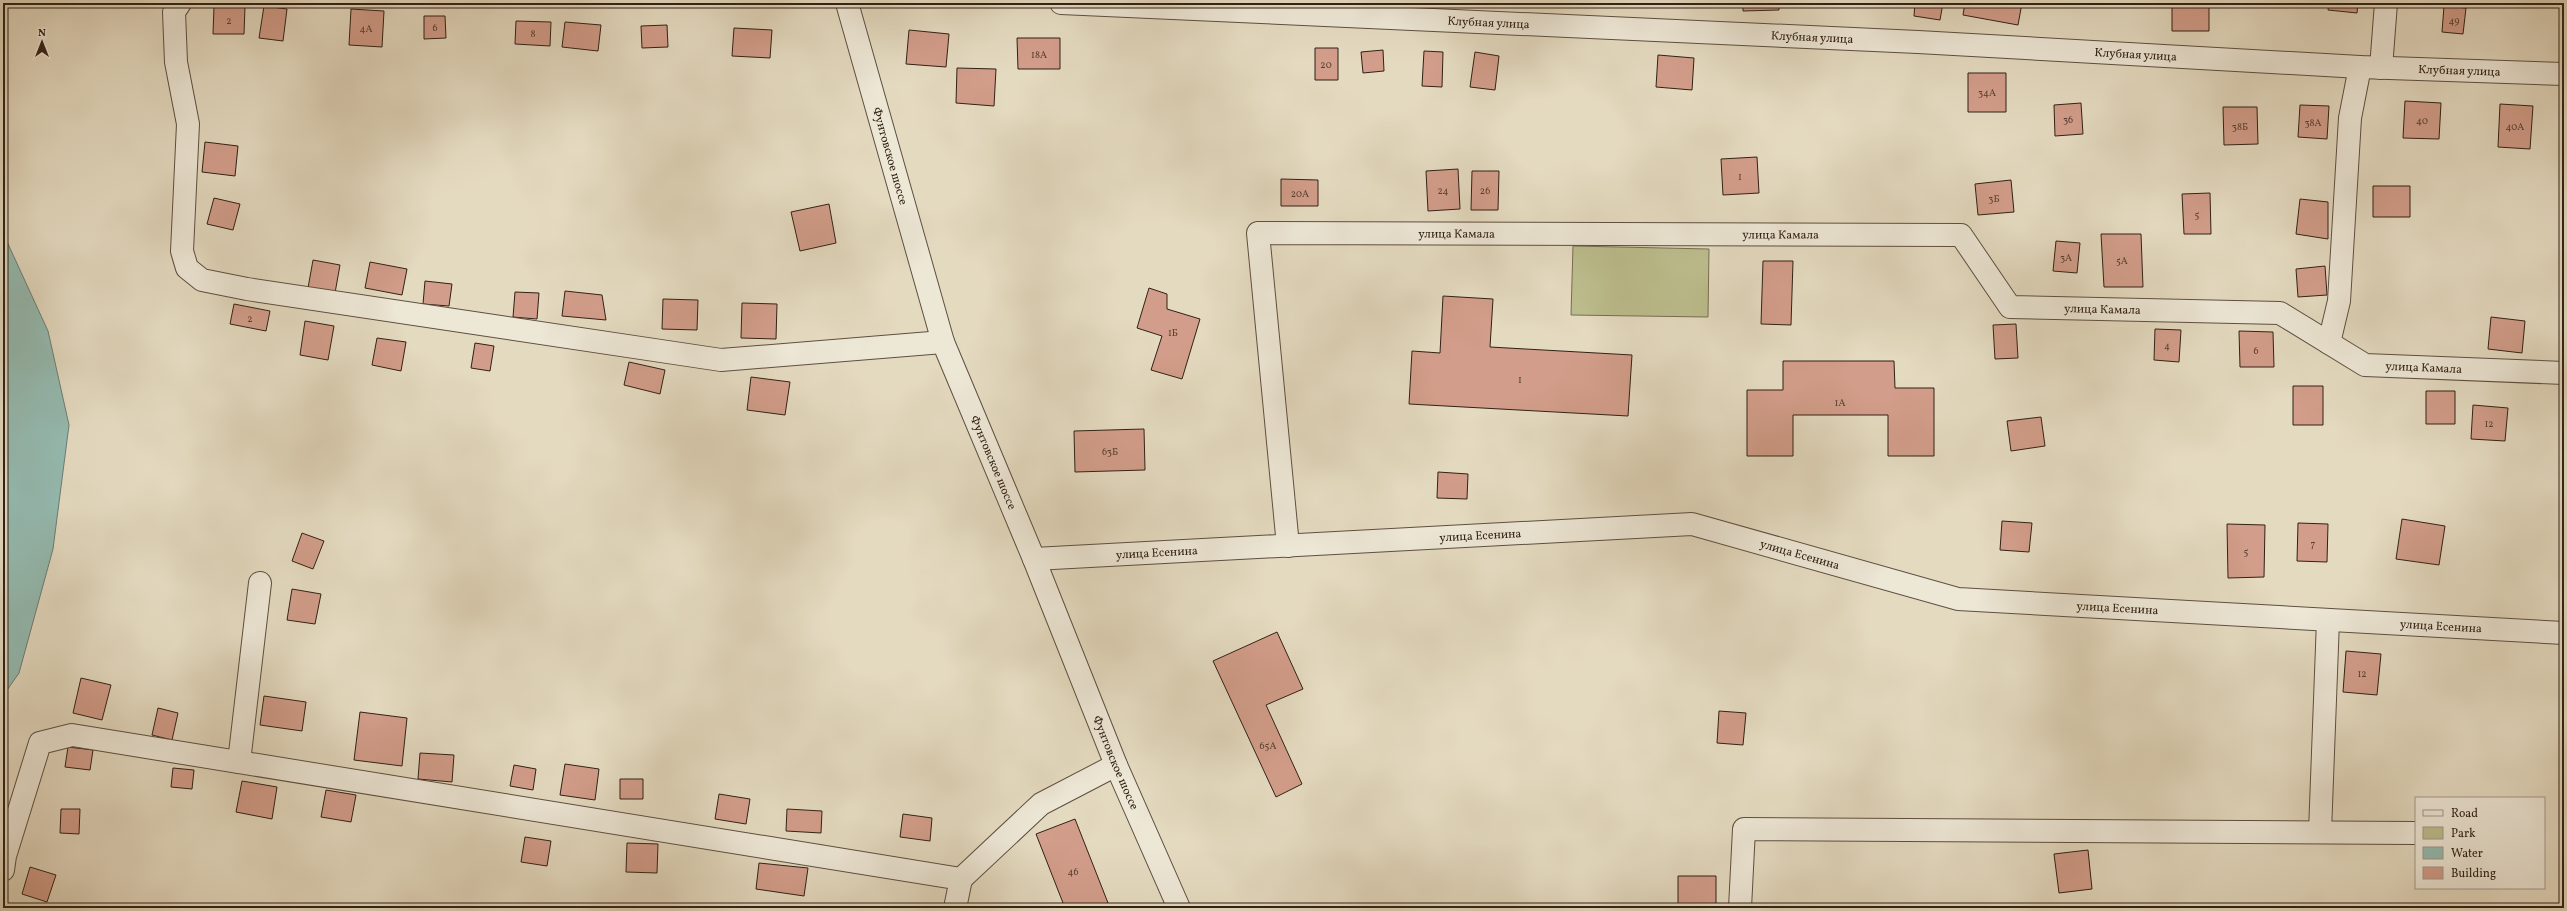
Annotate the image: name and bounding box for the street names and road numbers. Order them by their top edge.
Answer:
street label: Клубная улица [1447,14,1530,33]
street label: Клубная улица [1771,28,1854,48]
street label: Клубная улица [2094,45,2177,66]
street label: Клубная улица [2418,62,2501,81]
street label: Фунтовское шоссе [868,106,911,207]
street label: улица Камала [1418,226,1495,243]
street label: улица Камала [1742,227,1819,244]
street label: улица Камала [2064,301,2141,319]
street label: улица Камала [2385,359,2462,378]
street label: Фунтовское шоссе [966,413,1020,513]
street label: улица Есенина [1439,526,1522,546]
street label: улица Есенина [1758,537,1841,574]
street label: улица Есенина [1115,543,1198,564]
street label: улица Есенина [2076,599,2159,619]
street label: улица Есенина [2399,617,2482,637]
street label: Фунтовское шоссе [1088,713,1142,813]

